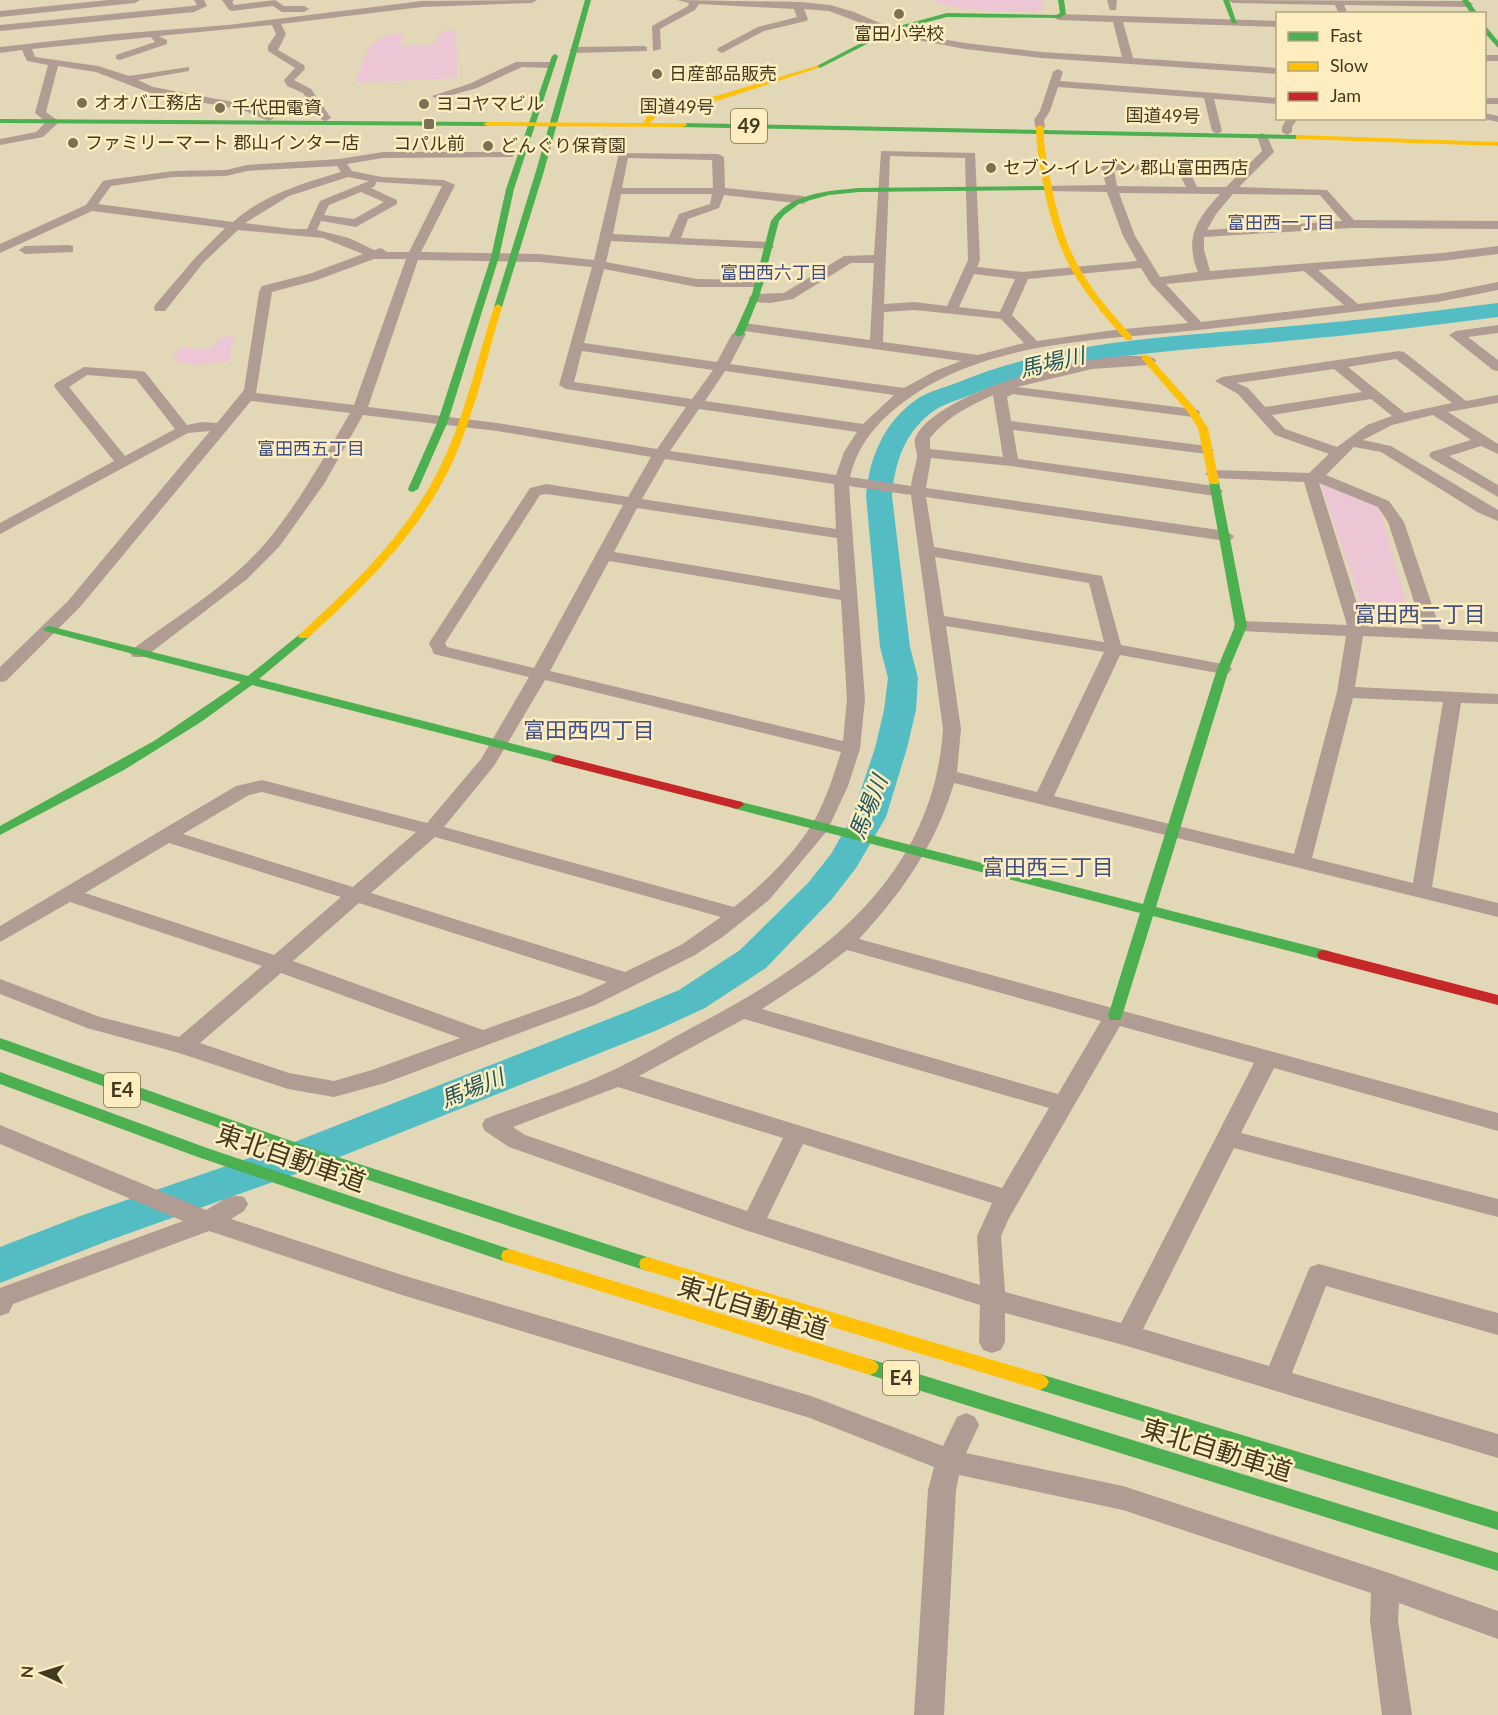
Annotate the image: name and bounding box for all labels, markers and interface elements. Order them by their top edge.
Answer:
marker: 富田小学校 [892,7,906,21]
legend [1276,12,1486,120]
place label: 富田小学校 [854,22,944,44]
text: Fast [1330,24,1363,46]
text: Slow [1330,54,1368,76]
place label: 日産部品販売 [669,62,777,84]
marker: 日産部品販売 [650,67,664,81]
text: Jam [1330,84,1361,106]
place label: オオバ工務店 [94,91,202,113]
place label: ヨコヤマビル [436,92,544,114]
street label: 国道49号 [639,94,715,118]
marker: オオバ工務店 [75,96,89,110]
place label: 千代田電資 [232,96,322,118]
marker: ヨコヤマビル [417,97,431,111]
marker: 千代田電資 [213,101,227,115]
street label: 国道49号 [1125,103,1201,127]
road number: 49 [731,109,767,143]
marker: コパル前 [422,117,436,131]
place label: ファミリーマート 郡山インター店 [85,131,360,153]
place label: コパル前 [393,132,465,154]
place label: どんぐり保育園 [500,134,626,156]
marker: ファミリーマート 郡山インター店 [66,136,80,150]
marker: どんぐり保育園 [481,139,495,153]
place label: セブン-イレブン 郡山富田西店 [1003,156,1248,178]
marker: セブン-イレブン 郡山富田西店 [984,161,998,175]
district label: 富田西一丁目 [1227,211,1335,233]
district label: 富田西六丁目 [720,261,828,283]
water label: 馬場川 [1017,340,1089,382]
district label: 富田西五丁目 [257,437,365,459]
district label: 富田西二丁目 [1354,600,1486,627]
district label: 富田西四丁目 [523,716,655,743]
water label: 馬場川 [843,769,893,842]
district label: 富田西三丁目 [982,853,1114,880]
water label: 馬場川 [436,1062,509,1112]
road number: E4 [104,1073,140,1107]
street label: 東北自動車道 [212,1117,370,1198]
street label: 東北自動車道 [674,1269,833,1345]
road number: E4 [883,1361,919,1395]
street label: 東北自動車道 [1138,1411,1297,1487]
north arrow [12,1643,72,1703]
text: N [17,1665,36,1679]

